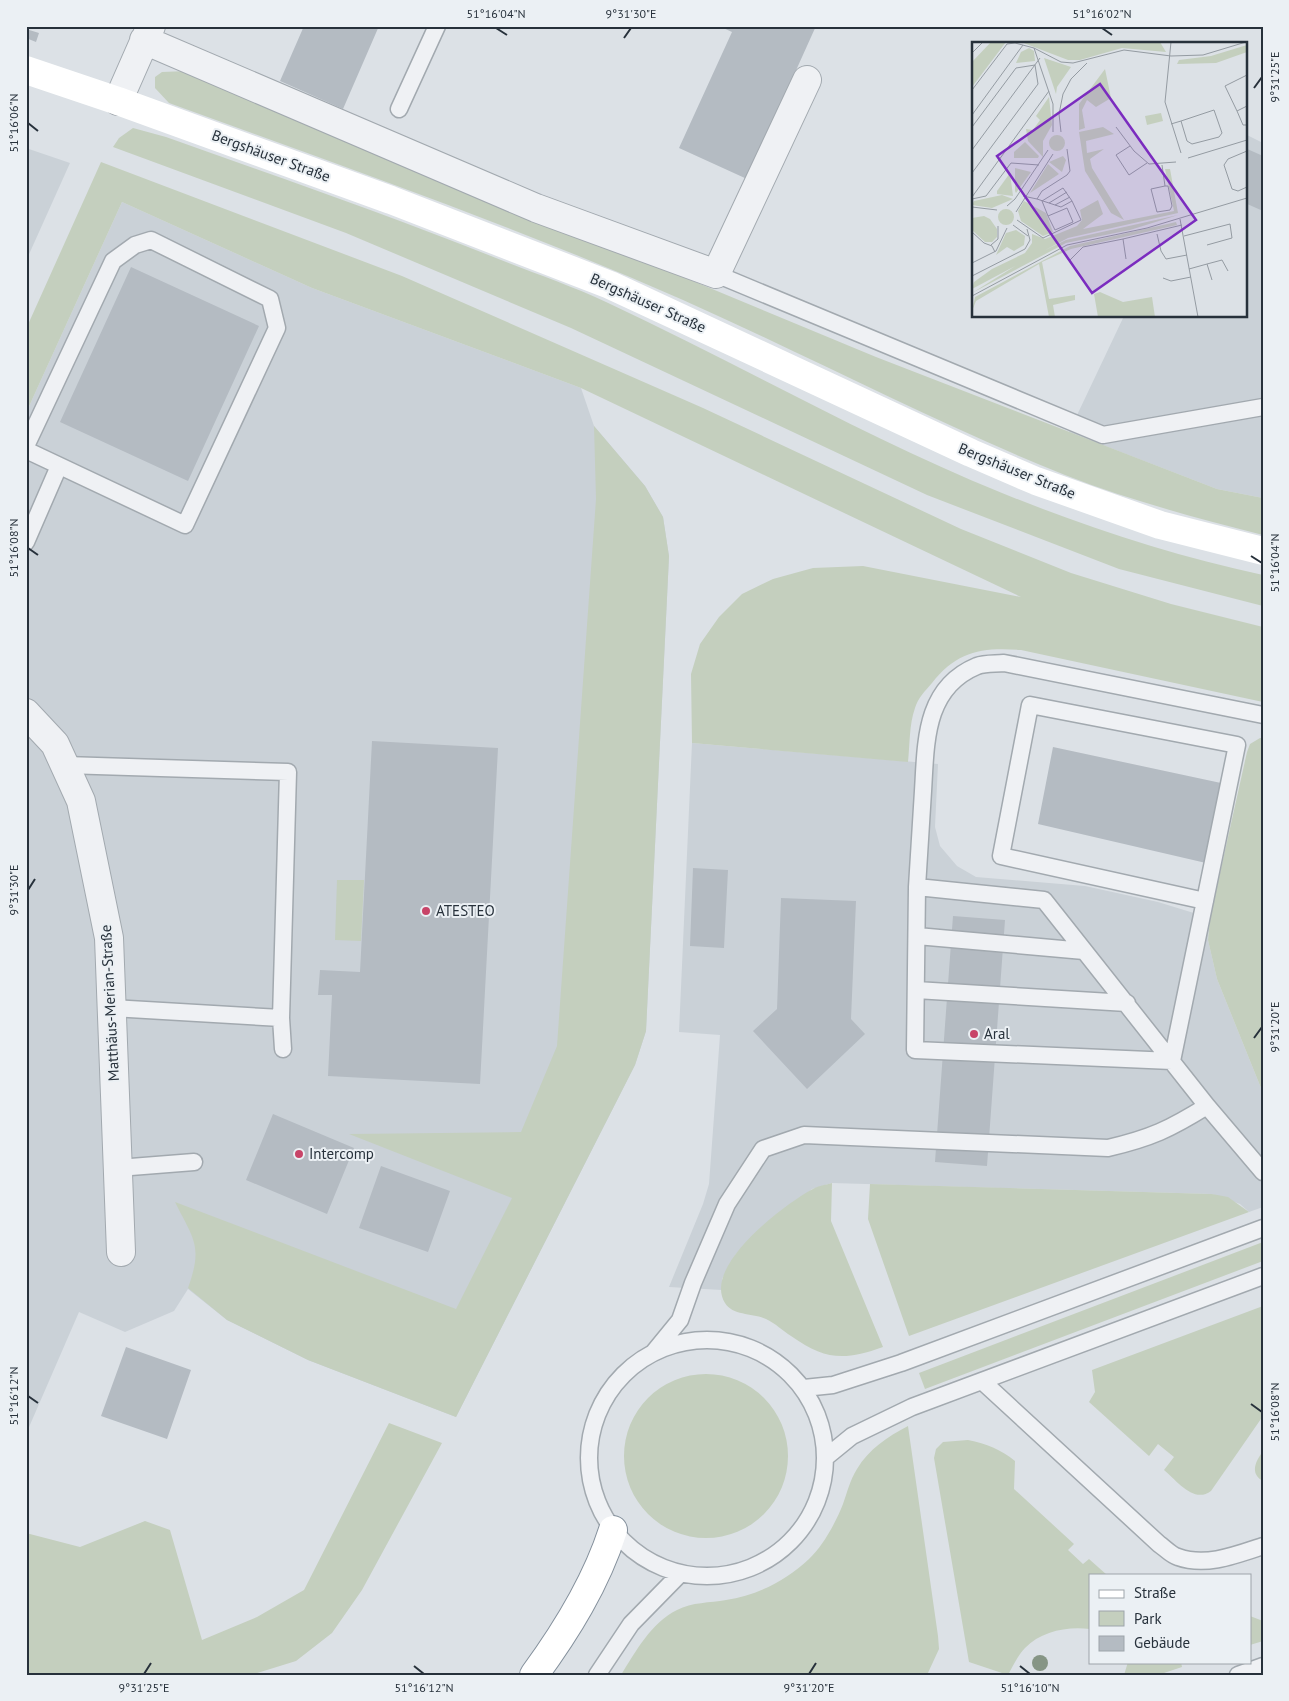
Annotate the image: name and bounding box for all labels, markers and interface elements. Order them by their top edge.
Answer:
text: 51°16'04"N [466,6,526,21]
text: 9°31'30"E [606,6,656,21]
text: 51°16'02"N [1072,6,1132,21]
inset map [972,42,1246,318]
text: 9°31'25"E [1267,52,1282,102]
text: 51°16'06"N [6,93,21,153]
street label: Bergshäuser Straße [209,125,333,186]
street label: Bergshäuser Straße [587,269,709,337]
street label: Bergshäuser Straße [956,438,1079,503]
text: 51°16'08"N [6,518,21,578]
text: 51°16'04"N [1267,533,1282,593]
text: 9°31'30"E [6,865,21,915]
place label: ATESTEO [436,901,495,920]
marker: ATESTEO [420,905,432,917]
street label: Matthäus-Merian-Straße [96,924,123,1082]
text: 9°31'20"E [1267,1002,1282,1052]
place label: Aral [984,1024,1010,1043]
marker: Aral [968,1028,980,1040]
place label: Intercomp [309,1144,374,1163]
marker: Intercomp [293,1148,305,1160]
text: 51°16'12"N [6,1366,21,1426]
text: 51°16'08"N [1267,1382,1282,1442]
legend [1089,1574,1252,1664]
text: Straße [1134,1583,1176,1602]
text: Park [1134,1609,1162,1628]
text: Gebäude [1134,1633,1190,1652]
text: 9°31'25"E [119,1680,169,1695]
text: 51°16'12"N [394,1680,454,1695]
text: 9°31'20"E [784,1680,834,1695]
text: 51°16'10"N [1000,1680,1060,1695]

